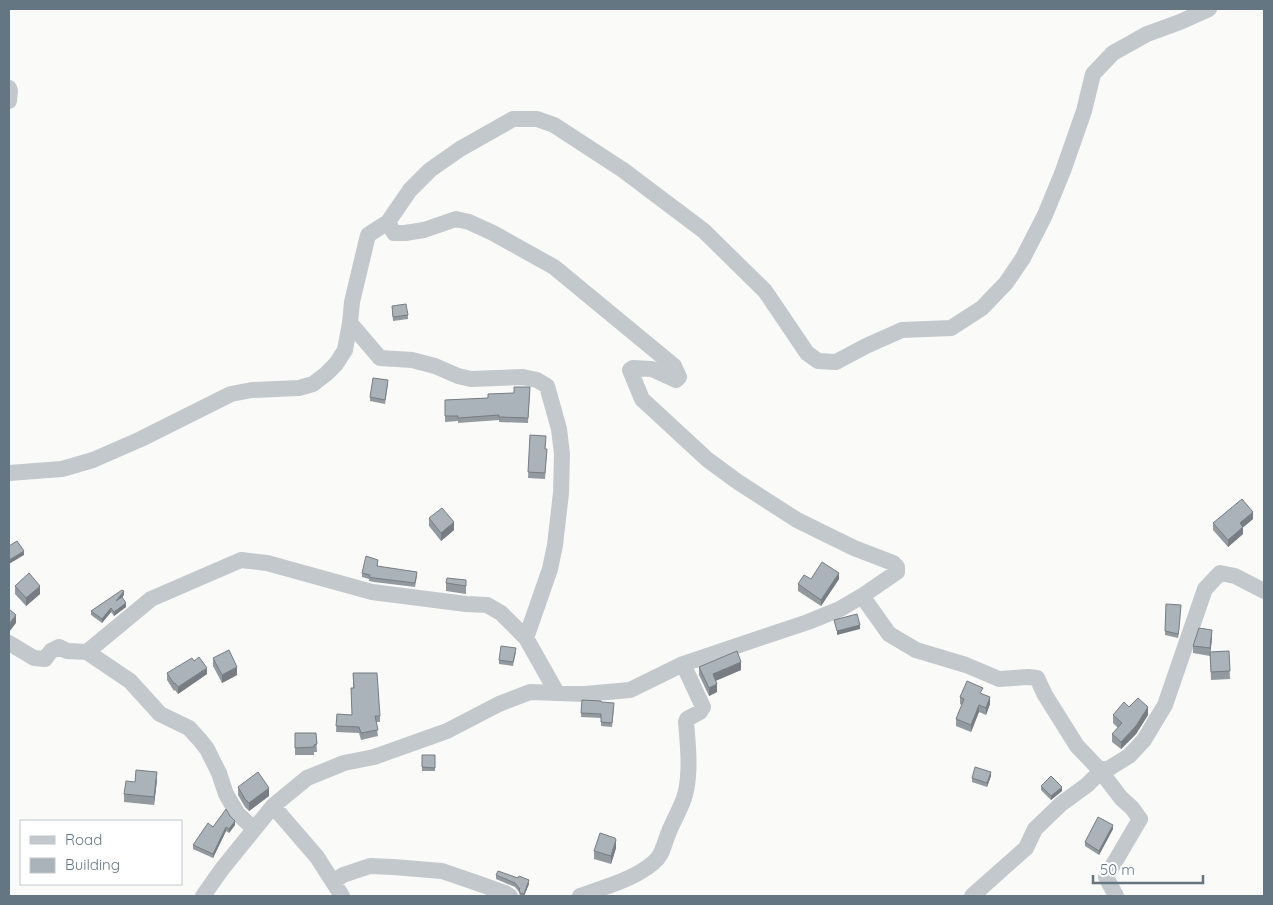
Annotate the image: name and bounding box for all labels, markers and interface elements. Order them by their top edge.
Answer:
legend [20,820,182,885]
text: Road [65,830,102,849]
scale bar [1093,852,1203,884]
text: Building [65,855,120,874]
text: 50 m [1100,860,1135,879]

